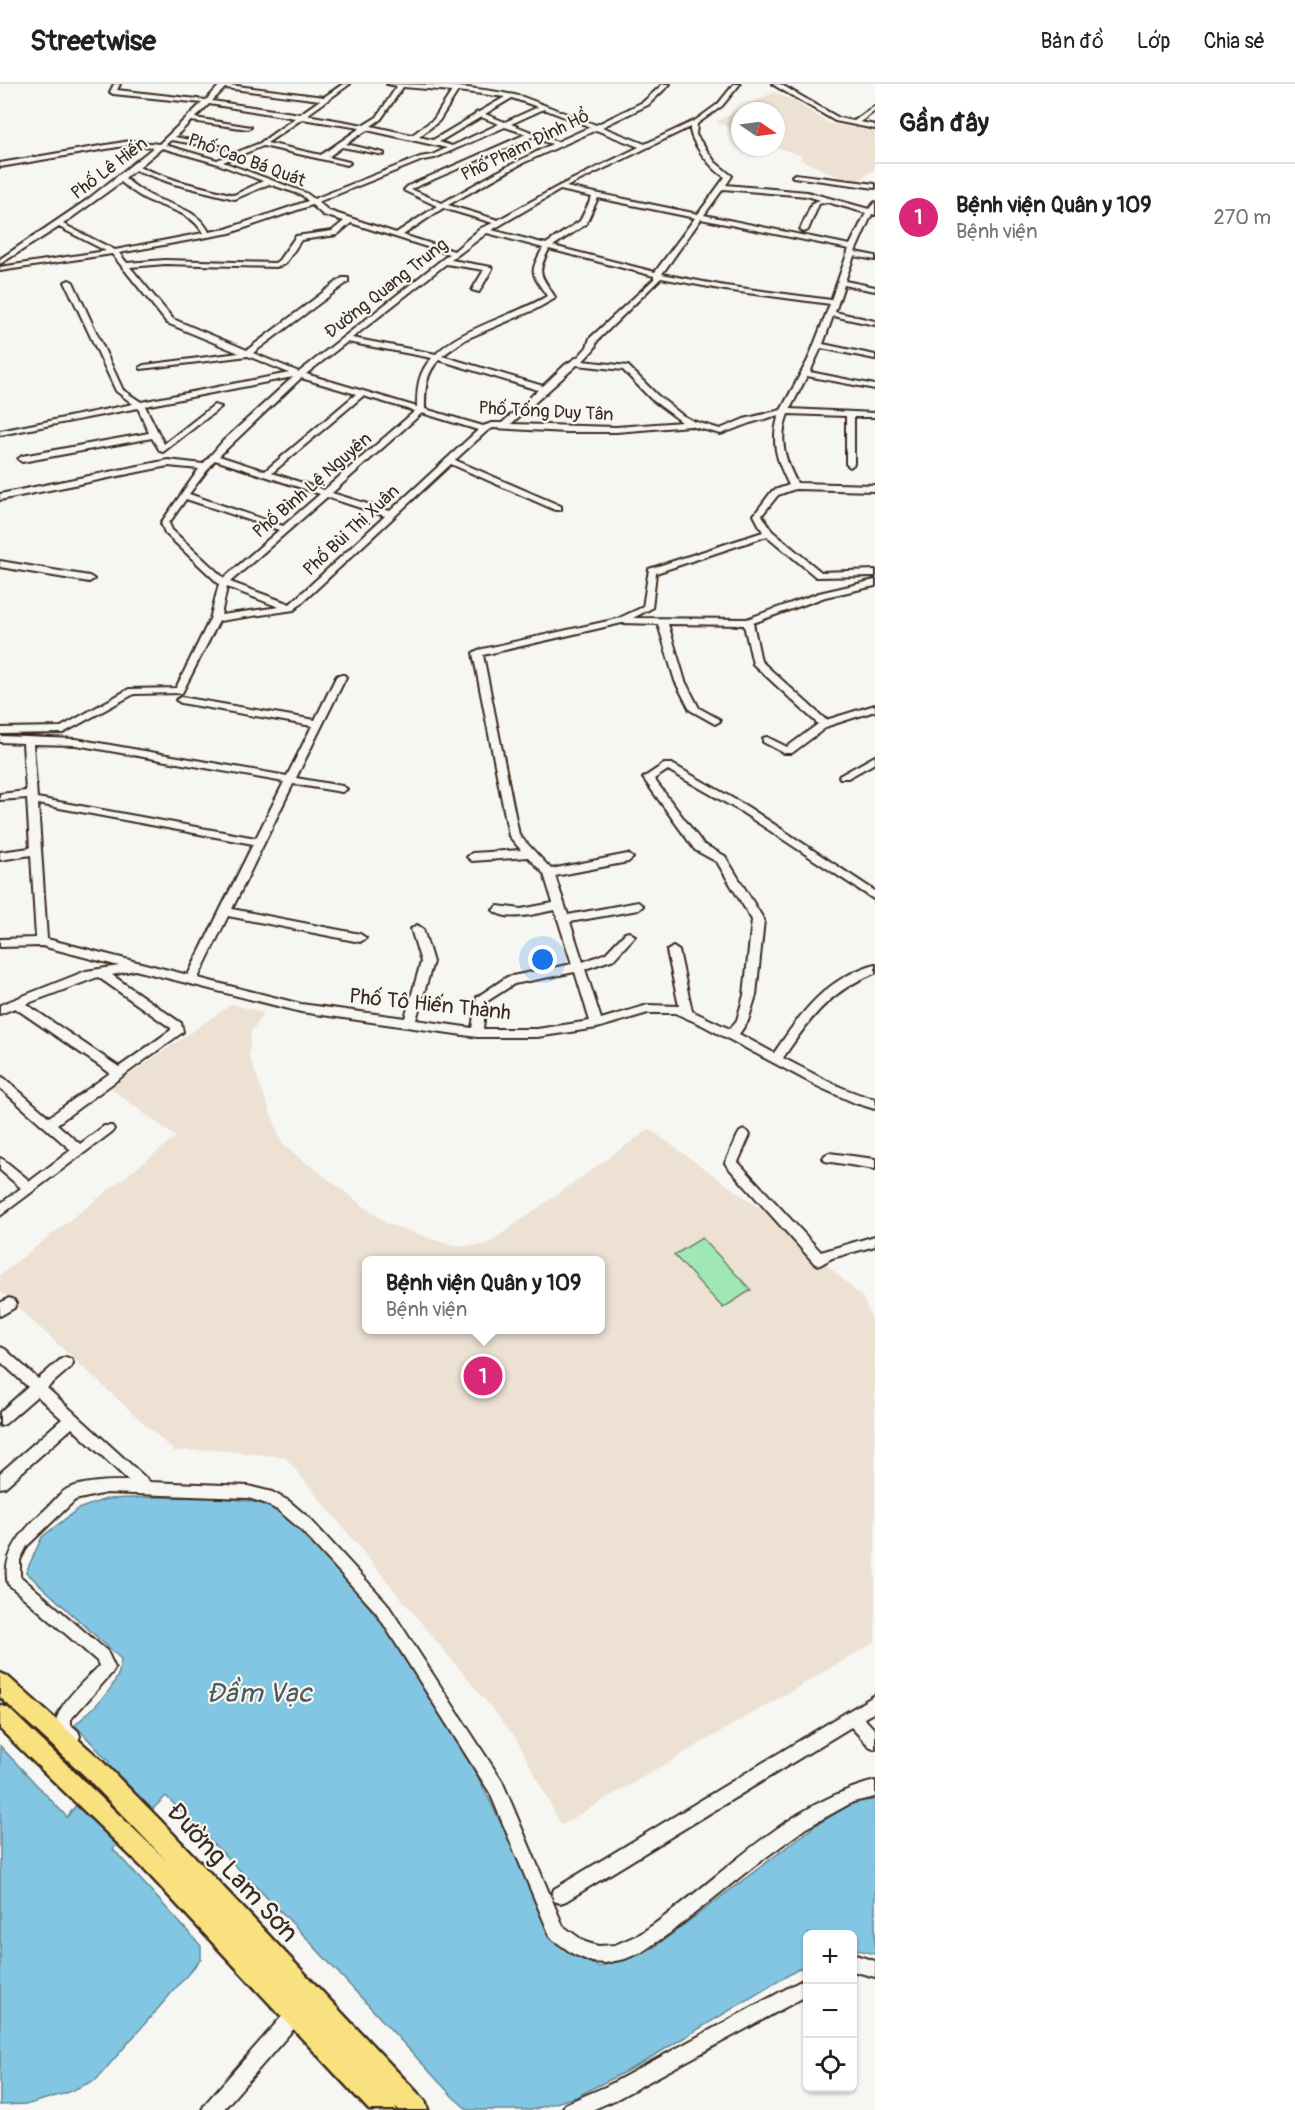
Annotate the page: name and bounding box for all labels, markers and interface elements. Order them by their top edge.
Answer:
text: Streetwise [30,24,156,59]
text: Bản đồ [1040,28,1104,55]
text: Lớp [1137,28,1170,55]
text: Chia sẻ [1203,28,1265,55]
north arrow [731,102,785,156]
street label: Phố Phạm Đỉnh Hổ [457,104,593,186]
text: Gần đây [899,107,989,139]
street label: Phố Cao Bá Quát [185,129,309,193]
street label: Phố Lê Hiến [66,132,152,205]
text: Bệnh viện Quân y 109 [956,191,1152,219]
text: 1 [915,205,922,230]
text: 270 m [1213,205,1271,230]
text: Bệnh viện [956,219,1038,244]
street label: Đường Quang Trung [320,233,452,344]
street label: Phố Tống Duy Tân [478,396,614,427]
street label: Phố Bình Lệ Nguyên [248,427,377,543]
street label: Phố Bùi Thị Xuân [298,480,404,581]
your location [528,945,557,974]
street label: Phố Tô Hiến Thành [348,983,512,1026]
popup [362,1256,605,1334]
text: Bệnh viện Quân y 109 [386,1269,581,1297]
text: Bệnh viện [386,1297,467,1322]
pin: 1 [464,1354,502,1398]
water label: Đầm Vạc [206,1676,313,1710]
street label: Đường Lam Sơn [160,1796,305,1949]
map controls [803,1930,857,2092]
button: + [803,1930,857,1984]
button: − [803,1984,857,2038]
button: locate [803,2038,857,2092]

